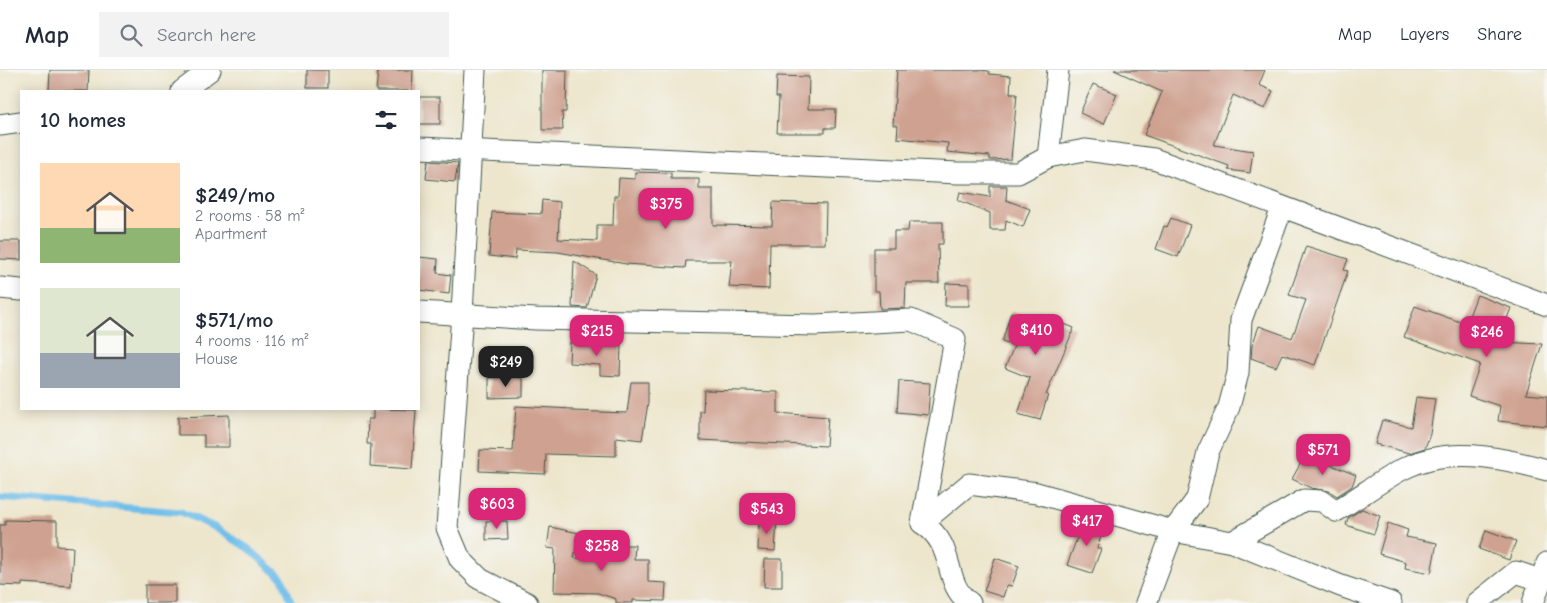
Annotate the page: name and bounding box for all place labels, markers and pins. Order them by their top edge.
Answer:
pin: $375 [636,188,696,230]
pin: $215 [567,314,627,357]
pin: $410 [1006,314,1066,356]
pin: $246 [1457,316,1517,358]
pin: $249 [476,346,536,388]
pin: $571 [1293,434,1353,476]
pin: $603 [467,488,527,530]
pin: $543 [737,492,797,535]
pin: $417 [1057,504,1117,547]
pin: $258 [572,530,632,572]

